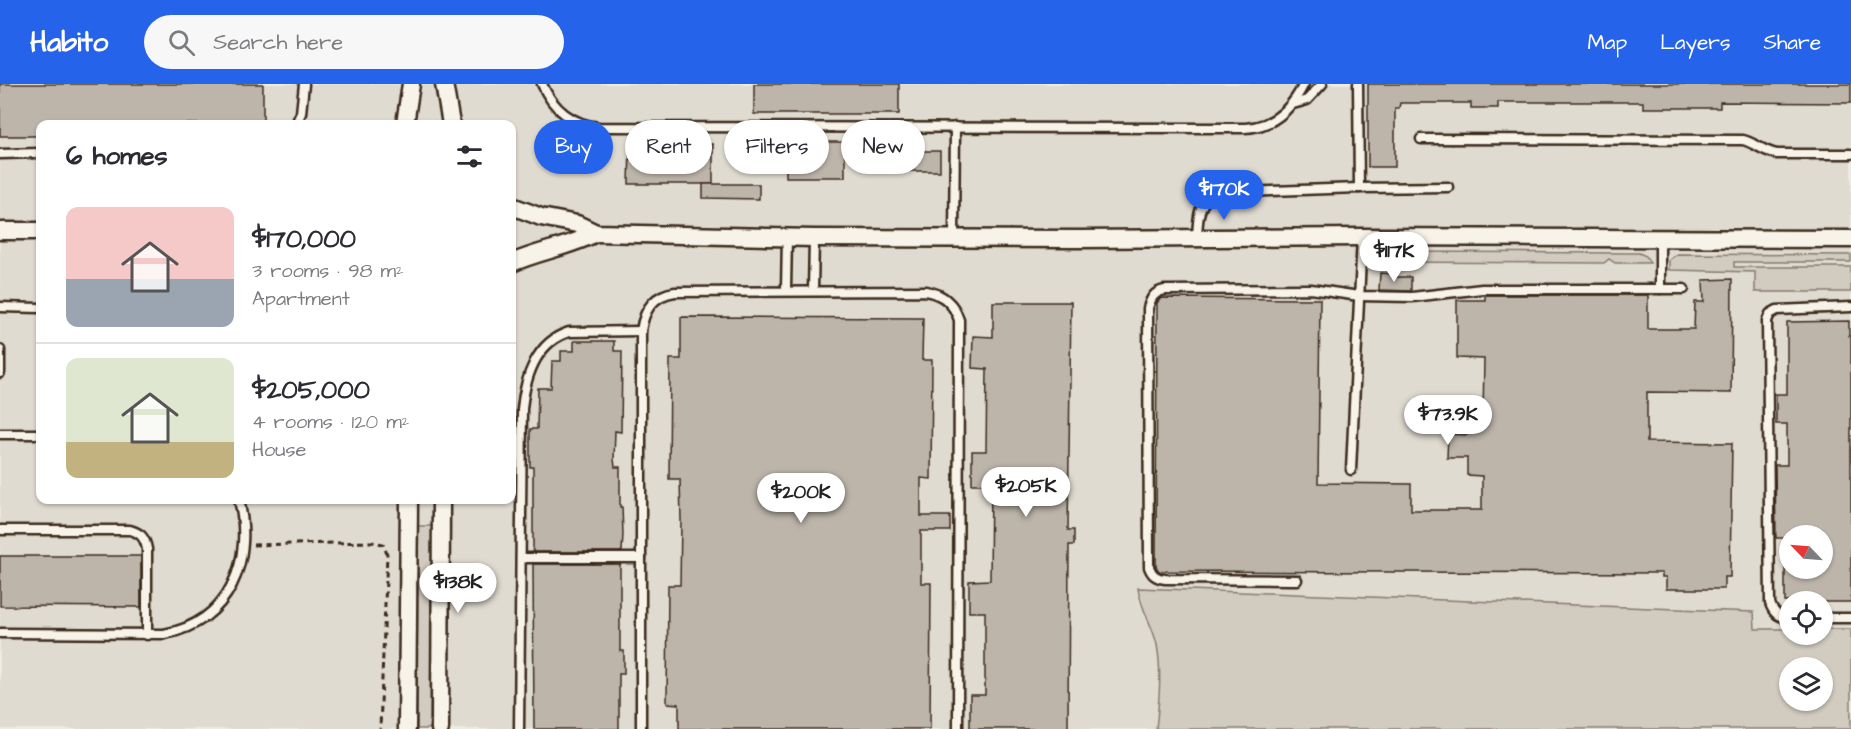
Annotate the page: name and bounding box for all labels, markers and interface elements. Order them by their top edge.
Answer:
search box [144,15,564,69]
text: Habito [30,23,108,62]
icon: search [165,26,198,59]
text: Search here [213,27,343,58]
text: Map [1587,28,1627,57]
text: Layers [1660,28,1730,57]
text: Share [1763,28,1821,57]
chip: Buy [534,120,613,174]
chip: Rent [625,120,712,174]
chip: Filters [724,120,829,174]
chip: New [841,120,925,174]
text: 6 homes [66,138,168,174]
icon: filters [453,140,486,173]
pin: $170K [1182,170,1266,221]
text: $170K [1199,175,1249,203]
text: $170,000 [252,221,356,257]
icon: home [114,231,186,303]
pin: $117K [1352,232,1436,283]
text: $117K [1374,237,1414,265]
text: 3 rooms · 98 m² [252,257,404,285]
text: Apartment [252,285,350,313]
text: $205,000 [252,372,370,408]
icon: home [114,382,186,454]
pin: $73.9K [1399,395,1497,446]
text: $73.9K [1418,400,1478,428]
text: 4 rooms · 120 m² [252,408,409,436]
text: House [252,436,306,464]
pin: $205K [984,467,1068,518]
text: $205K [995,472,1057,500]
pin: $200K [759,473,843,524]
text: $200K [771,478,831,506]
north arrow [1779,525,1833,579]
map controls [1779,525,1833,711]
pin: $138K [416,563,500,614]
text: $138K [434,568,482,596]
button: locate [1779,591,1833,645]
button: layers [1779,657,1833,711]

